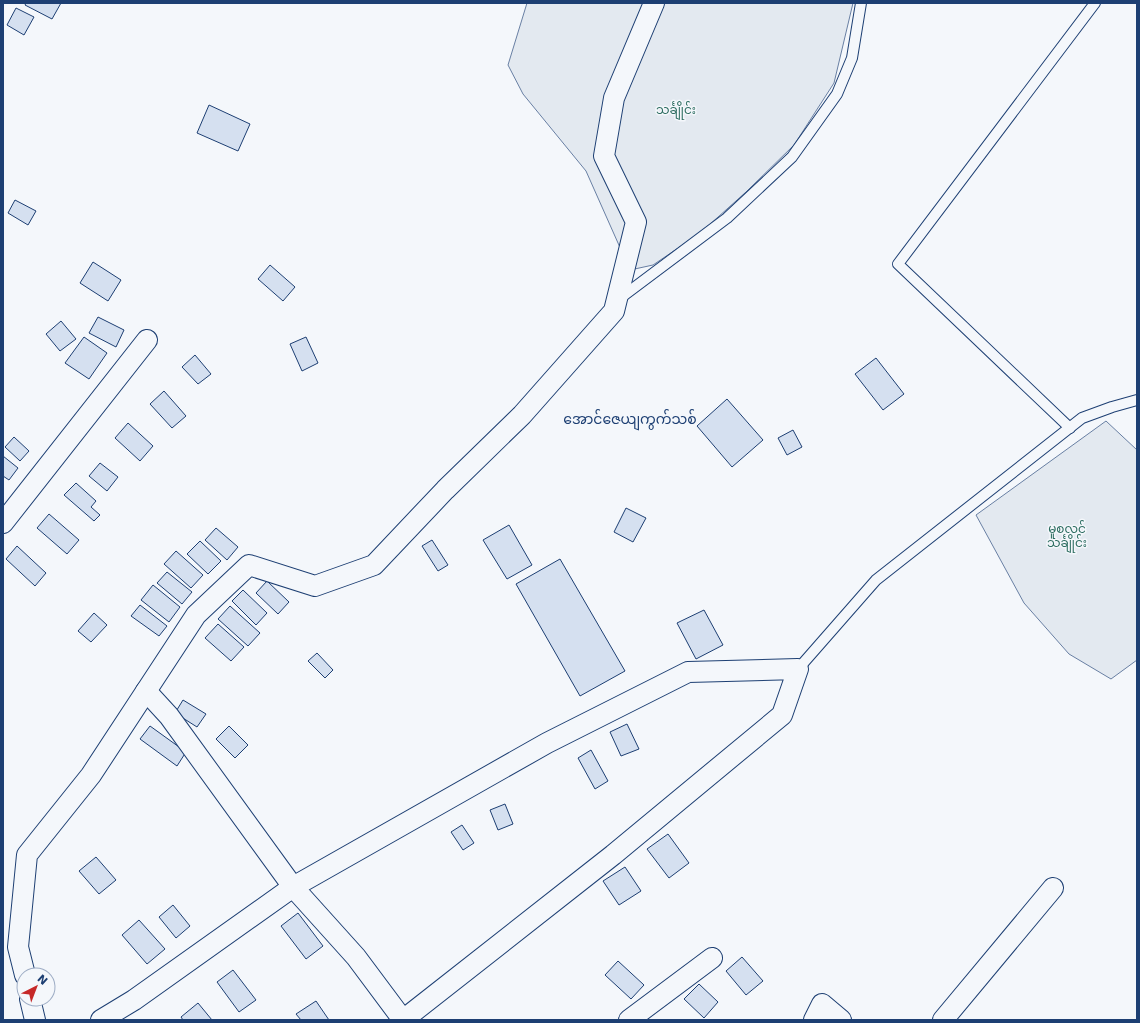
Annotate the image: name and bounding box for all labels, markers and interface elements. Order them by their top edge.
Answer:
park label: သင်္ချိုင်း [656,101,696,120]
district label: အောင်ဇေယျကွက်သစ် [563,409,697,431]
park label: မူစလင် သင်္ချိုင်း [1047,520,1087,553]
north arrow [16,967,56,1007]
text: N [35,972,50,988]

